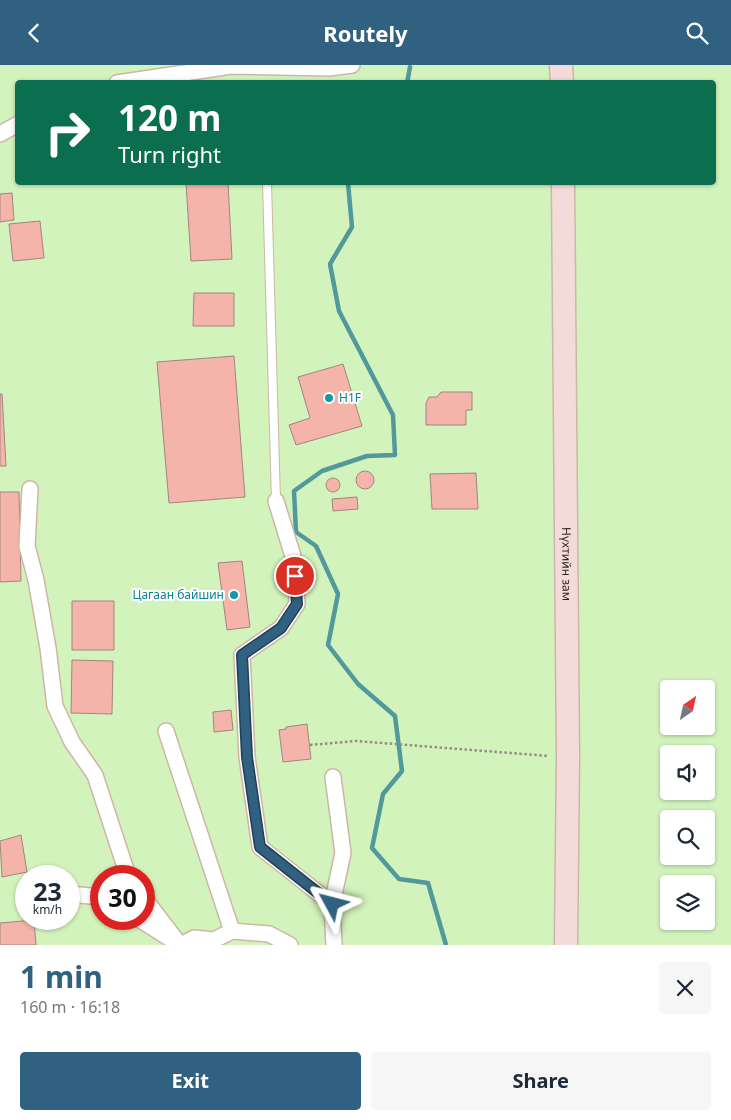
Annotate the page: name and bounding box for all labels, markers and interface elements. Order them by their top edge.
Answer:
text: Routely [323,18,408,48]
icon: back [20,19,48,47]
icon: search [683,19,711,47]
text: 120 m [118,94,221,141]
icon: right [35,100,100,165]
text: Turn right [118,139,221,169]
place label: H1F [339,389,361,406]
marker: H1F [323,392,335,404]
street label: Нүхтийн зам [558,527,576,601]
pin [274,555,316,597]
icon: arrive [281,562,309,590]
place label: Цагаан байшин [133,586,224,603]
marker: Цагаан байшин [228,589,240,601]
north arrow [660,680,715,735]
map controls [660,680,715,930]
button: sound [660,745,715,800]
button: search [660,810,715,865]
speed limit sign: 30 [90,865,155,930]
text: 23 [33,874,62,908]
button: layers [660,875,715,930]
position arrow [305,877,357,929]
text: km/h [33,901,62,918]
text: 1 min [20,956,103,997]
button: close [659,962,711,1014]
text: 160 m · 16:18 [20,996,120,1018]
button: Exit [20,1052,361,1110]
button: Share [371,1052,711,1110]

